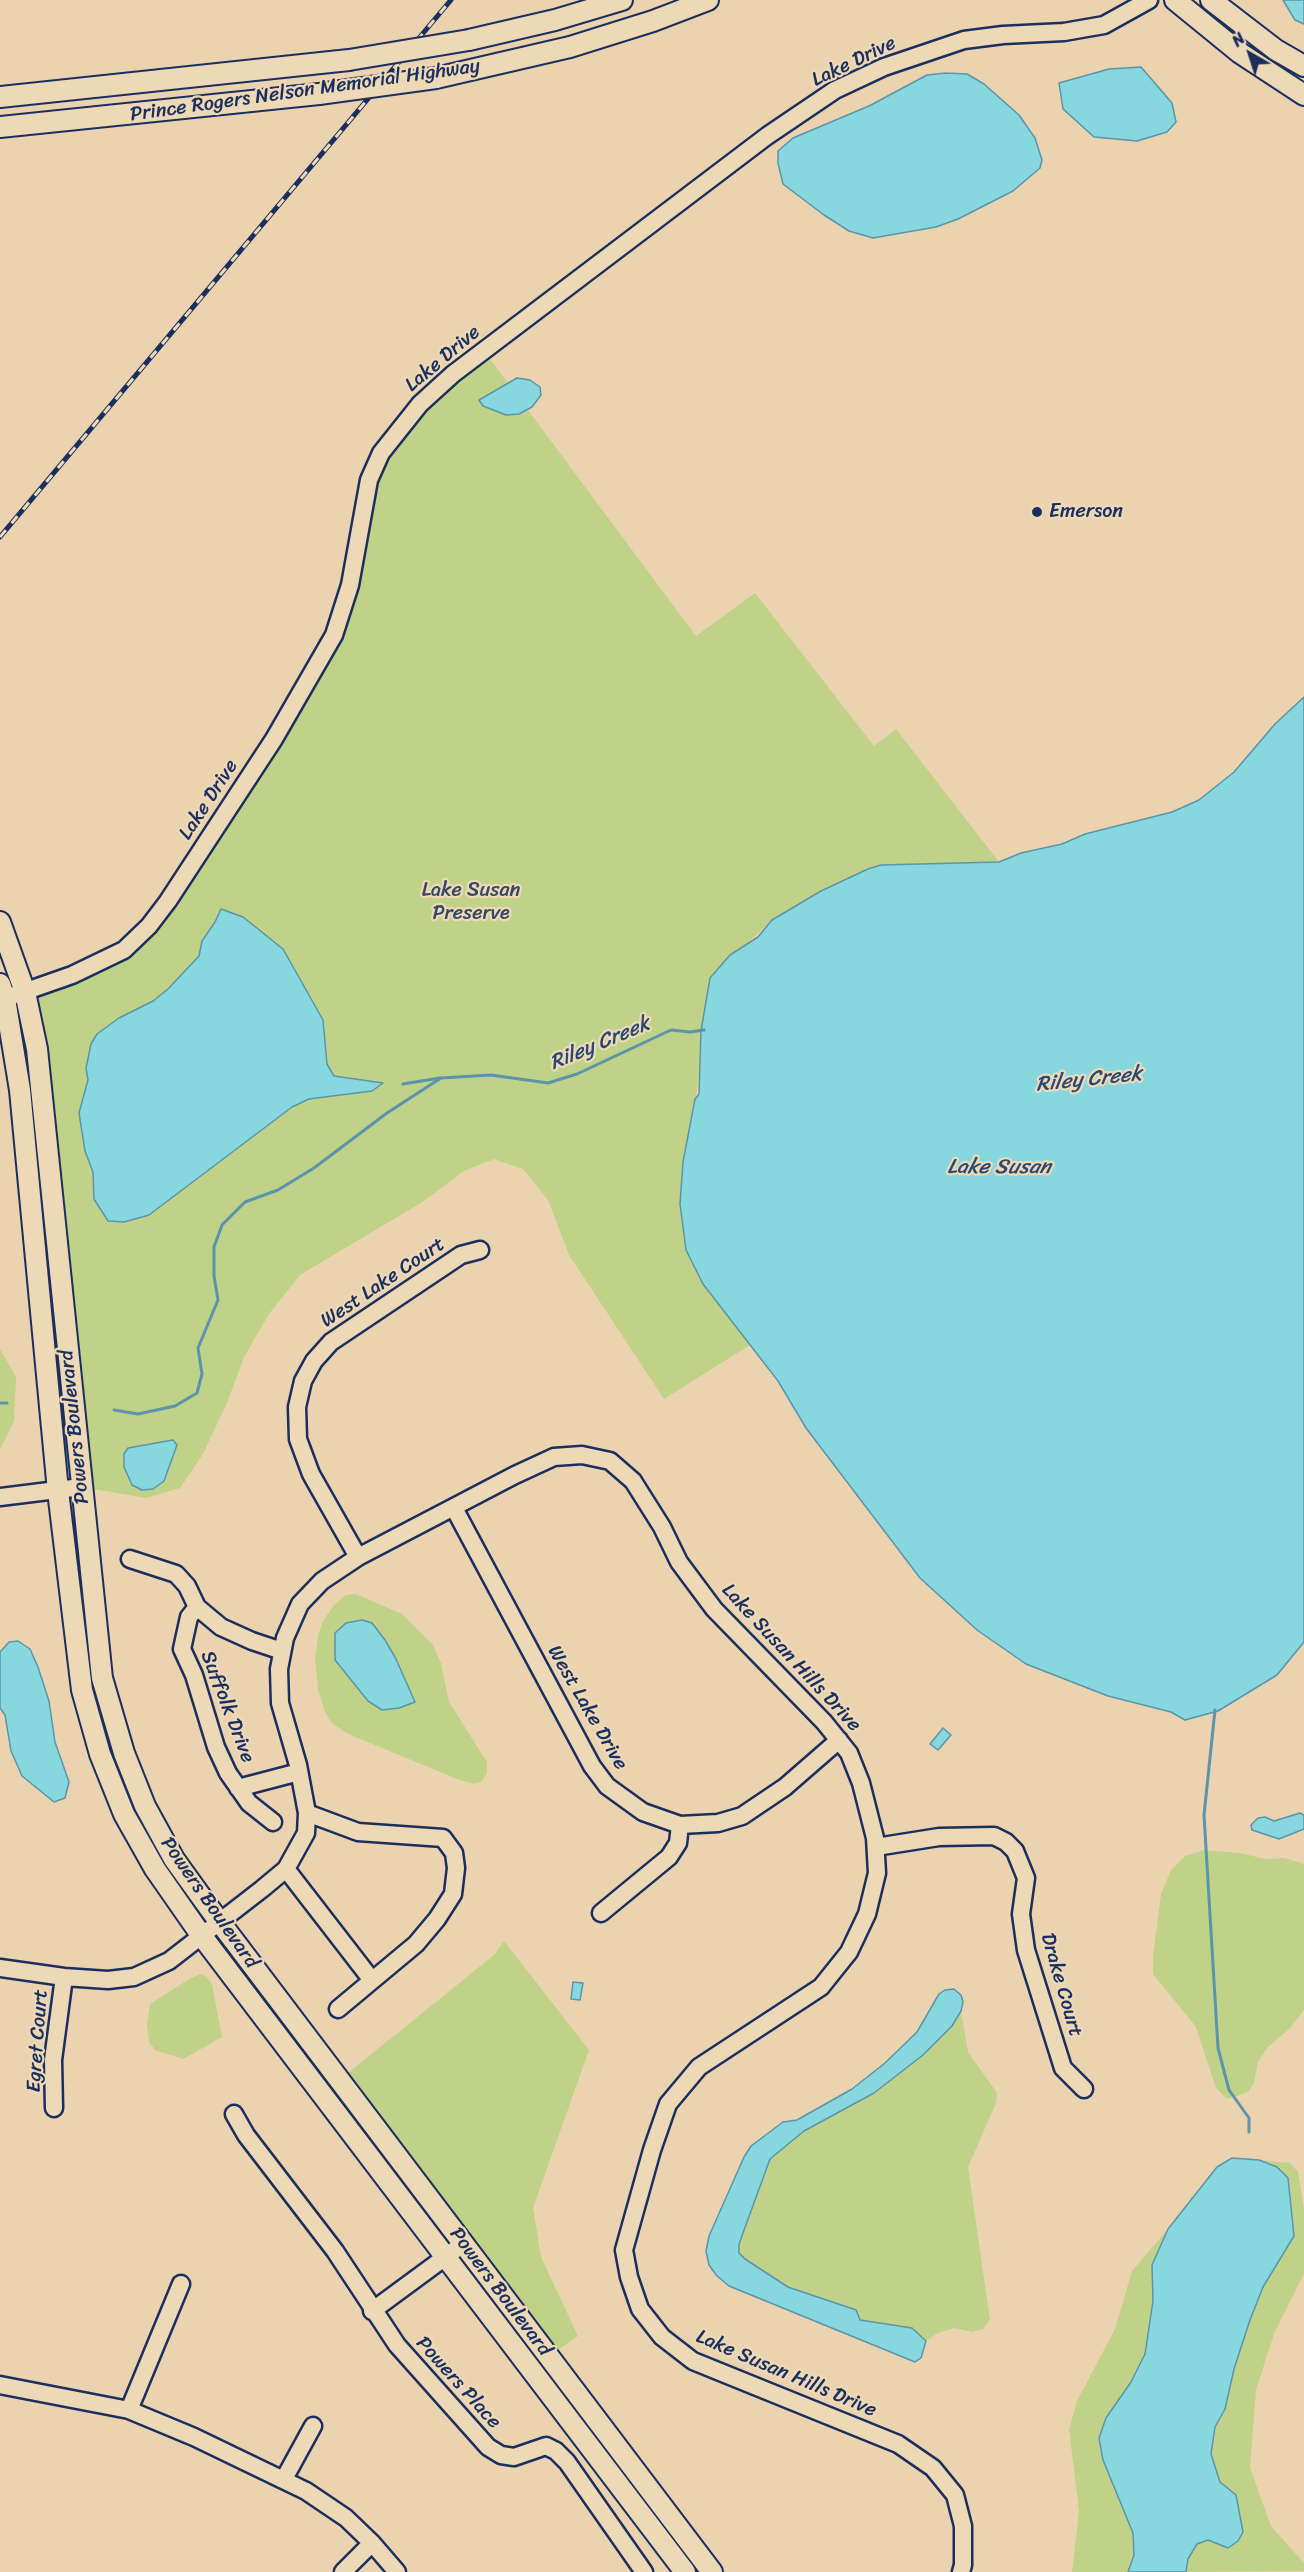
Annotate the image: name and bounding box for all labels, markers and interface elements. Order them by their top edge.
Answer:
north arrow [1220,24,1280,84]
text: N [1225,25,1252,54]
street label: Lake Drive [808,31,900,93]
street label: Prince Rogers Nelson Memorial Highway [129,55,481,127]
street label: Lake Drive [401,321,485,397]
place label: Emerson [1049,500,1123,524]
marker: Emerson [1030,505,1044,519]
street label: Lake Drive [174,755,244,845]
park label: Lake Susan Preserve [422,879,520,926]
water label: Riley Creek [546,1012,654,1076]
water label: Riley Creek [1035,1062,1143,1098]
water label: Lake Susan [947,1155,1051,1181]
street label: West Lake Court [316,1233,450,1333]
street label: Powers Boulevard [55,1349,95,1505]
street label: Lake Susan Hills Drive [716,1579,866,1737]
street label: West Lake Drive [542,1642,632,1774]
street label: Suffolk Drive [195,1648,259,1766]
street label: Powers Boulevard [155,1833,263,1973]
street label: Drake Court [1035,1930,1087,2040]
street label: Egret Court [22,1989,54,2093]
street label: Powers Boulevard [444,2223,556,2361]
street label: Lake Susan Hills Drive [692,2325,880,2423]
street label: Powers Place [410,2332,506,2434]

